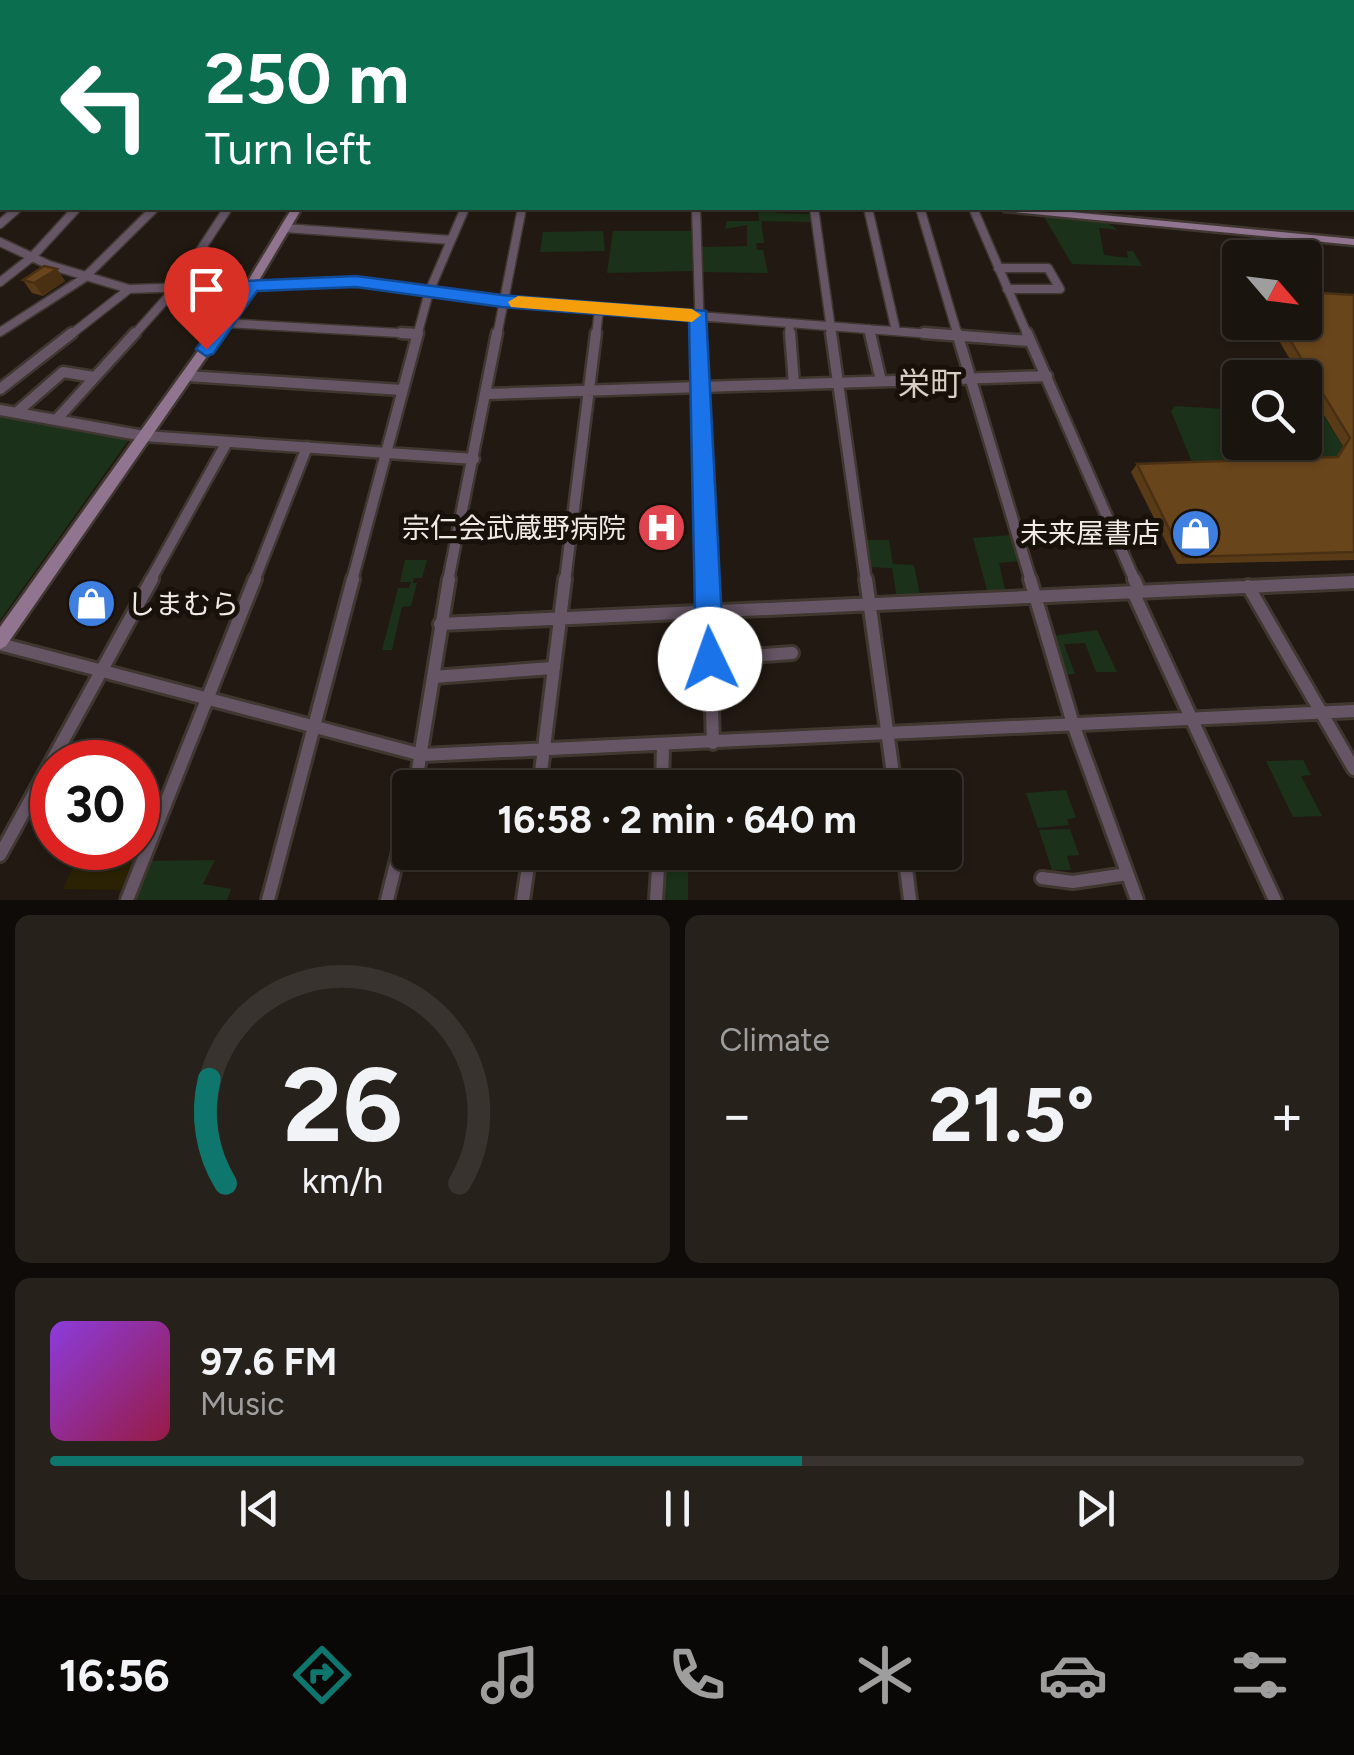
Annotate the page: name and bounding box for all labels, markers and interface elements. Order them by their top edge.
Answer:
text: 250 m [205,36,409,121]
icon: left [40,40,170,170]
text: Turn left [205,121,372,175]
north arrow [1222,240,1322,340]
map controls [1222,240,1322,460]
pin [164,247,249,350]
icon: arrive [179,262,234,317]
button: search [1222,360,1322,460]
district label: 栄町 [898,365,962,403]
hospital icon: 宗仁会武蔵野病院 [635,502,687,554]
shop icon: 未来屋書店 [1169,507,1221,559]
place label: 宗仁会武蔵野病院 [402,511,626,545]
place label: 未来屋書店 [1020,516,1160,550]
shop icon: しまむら [66,578,118,630]
place label: しまむら [127,587,239,621]
position arrow [658,607,762,711]
speed limit sign: 30 [30,740,160,870]
text: 16:58 · 2 min · 640 m [497,797,857,843]
text: Climate [720,1021,830,1059]
text: 26 [282,1042,403,1167]
text: 21.5° [929,1070,1095,1160]
text: − [720,1082,754,1148]
text: + [1270,1082,1304,1148]
text: km/h [301,1159,383,1202]
text: 97.6 FM [200,1339,337,1385]
text: Music [200,1385,285,1423]
icon: previous [232,1481,287,1536]
icon: pause [650,1481,705,1536]
icon: next [1068,1481,1123,1536]
icon: directions [287,1640,357,1710]
icon: music [475,1640,545,1710]
icon: phone [662,1640,732,1710]
icon: climate [850,1640,920,1710]
icon: car [1038,1640,1108,1710]
icon: filters [1225,1640,1295,1710]
text: 16:56 [59,1648,170,1702]

